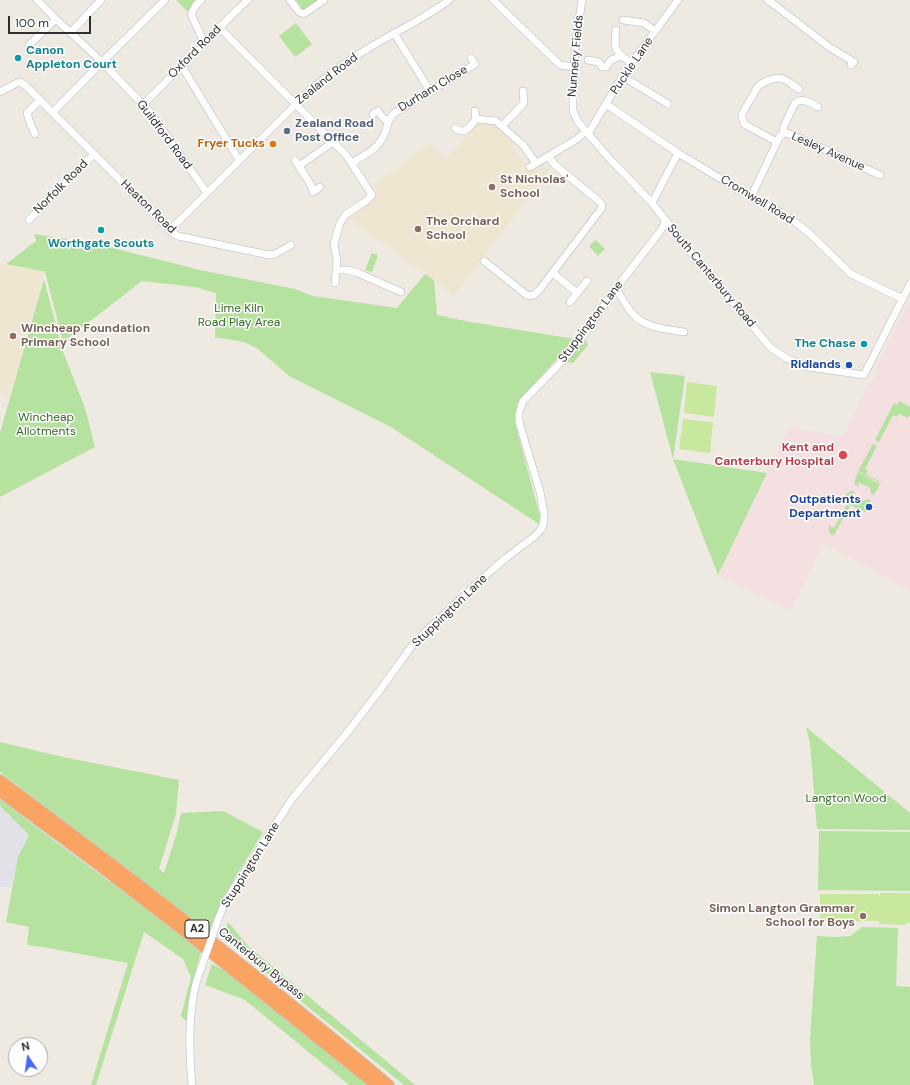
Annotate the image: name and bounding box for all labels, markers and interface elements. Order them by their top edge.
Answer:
scale bar [10,8,93,34]
street label: Nunnery Fields [565,14,587,98]
text: 100 m [15,15,49,31]
street label: Oxford Road [165,22,225,82]
street label: Puckle Lane [608,35,656,97]
place label: Canon Appleton Court [26,44,117,72]
street label: Zealand Road [293,50,361,108]
marker: Canon Appleton Court [13,53,23,63]
street label: Durham Close [396,63,470,115]
street label: Guildford Road [133,98,195,172]
place label: Zealand Road Post Office [295,117,374,145]
marker: Zealand Road Post Office [282,126,292,136]
street label: Lesley Avenue [789,129,867,175]
place label: Fryer Tucks [197,137,265,151]
marker: Fryer Tucks [268,139,278,149]
street label: Norfolk Road [31,157,91,217]
street label: Cromwell Road [718,172,796,228]
place label: St Nicholas' School [500,173,568,201]
street label: Heaton Road [117,177,179,237]
marker: St Nicholas' School [487,182,497,192]
place label: The Orchard School [426,215,499,243]
street label: South Canterbury Road [664,222,758,330]
marker: The Orchard School [413,224,423,234]
marker: Worthgate Scouts [96,225,106,235]
place label: Worthgate Scouts [48,237,154,251]
street label: Stuppington Lane [556,278,626,366]
park label: Lime Kiln Road Play Area [198,302,280,330]
place label: Wincheap Foundation Primary School [21,322,150,350]
marker: Wincheap Foundation Primary School [8,331,18,341]
place label: The Chase [794,337,856,351]
marker: The Chase [859,339,869,349]
place label: Ridlands [790,358,841,372]
marker: Ridlands [844,360,854,370]
park label: Wincheap Allotments [16,411,76,439]
place label: Kent and Canterbury Hospital [714,441,834,469]
marker: Kent and Canterbury Hospital [837,449,849,461]
place label: Outpatients Department [789,493,861,521]
marker: Outpatients Department [864,502,874,512]
street label: Stuppington Lane [410,572,490,650]
park label: Langton Wood [806,792,886,806]
street label: Stuppington Lane [219,819,283,911]
place label: Simon Langton Grammar School for Boys [709,902,855,930]
marker: Simon Langton Grammar School for Boys [858,911,868,921]
road number: A2 [185,920,209,938]
street label: Canterbury Bypass [215,925,307,1003]
north arrow [8,1037,48,1077]
text: N [20,1039,31,1054]

